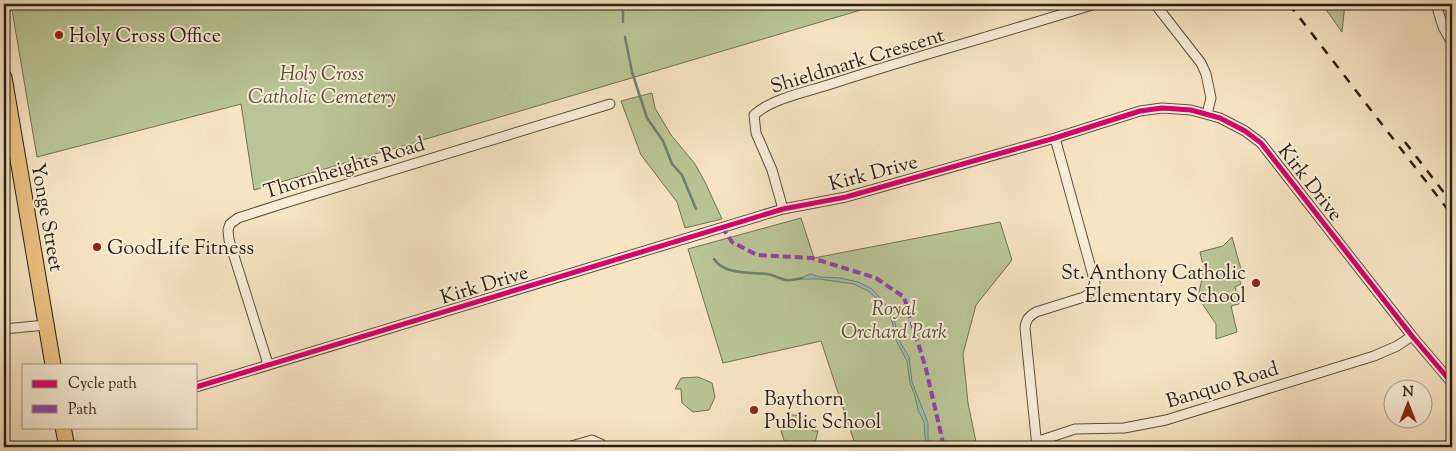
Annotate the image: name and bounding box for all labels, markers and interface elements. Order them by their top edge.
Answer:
street label: Shieldmark Crescent [767,22,948,103]
place label: Holy Cross Office [69,23,221,52]
marker: Holy Cross Office [53,29,65,41]
park label: Holy Cross Catholic Cemetery [248,61,396,113]
street label: Thornheights Road [260,131,429,208]
street label: Kirk Drive [1270,139,1348,228]
street label: Kirk Drive [826,149,921,200]
street label: Yonge Street [22,161,69,274]
place label: GoodLife Fitness [107,235,254,264]
marker: GoodLife Fitness [91,241,103,253]
street label: Kirk Drive [437,259,532,314]
place label: St. Anthony Catholic Elementary School [1061,260,1246,312]
marker: St. Anthony Catholic Elementary School [1250,277,1262,289]
park label: Royal Orchard Park [841,296,947,348]
street label: Banquo Road [1163,356,1282,417]
legend [22,364,198,428]
text: Cycle path [68,374,137,395]
north arrow [1384,378,1434,428]
text: N [1402,383,1414,403]
place label: Baythorn Public School [764,386,882,438]
text: Path [68,400,97,421]
marker: Baythorn Public School [748,404,760,416]

